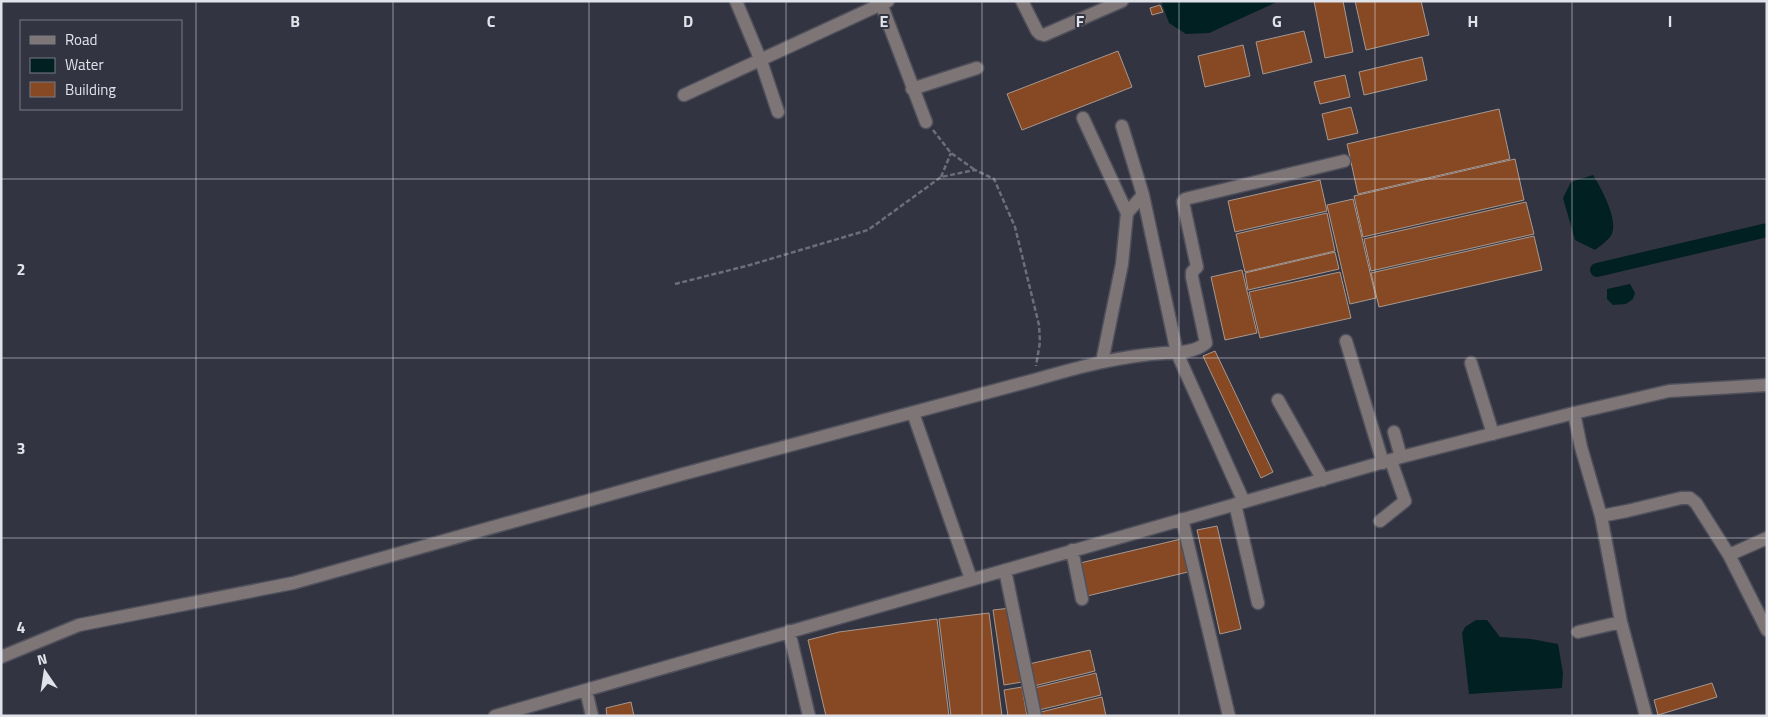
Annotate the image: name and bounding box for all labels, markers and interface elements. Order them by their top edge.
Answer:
text: B [290,9,300,33]
text: C [487,9,496,33]
text: D [683,9,693,33]
text: E [880,9,889,33]
text: F [1076,9,1085,33]
text: G [1272,9,1282,33]
text: H [1468,9,1478,33]
text: I [1668,9,1672,33]
legend [20,20,182,110]
text: Road [65,28,97,51]
text: Water [65,53,104,76]
text: Building [65,78,116,101]
text: 2 [17,257,25,281]
text: 3 [17,436,25,460]
text: 4 [17,615,26,639]
north arrow [20,647,70,697]
text: N [35,648,49,670]

